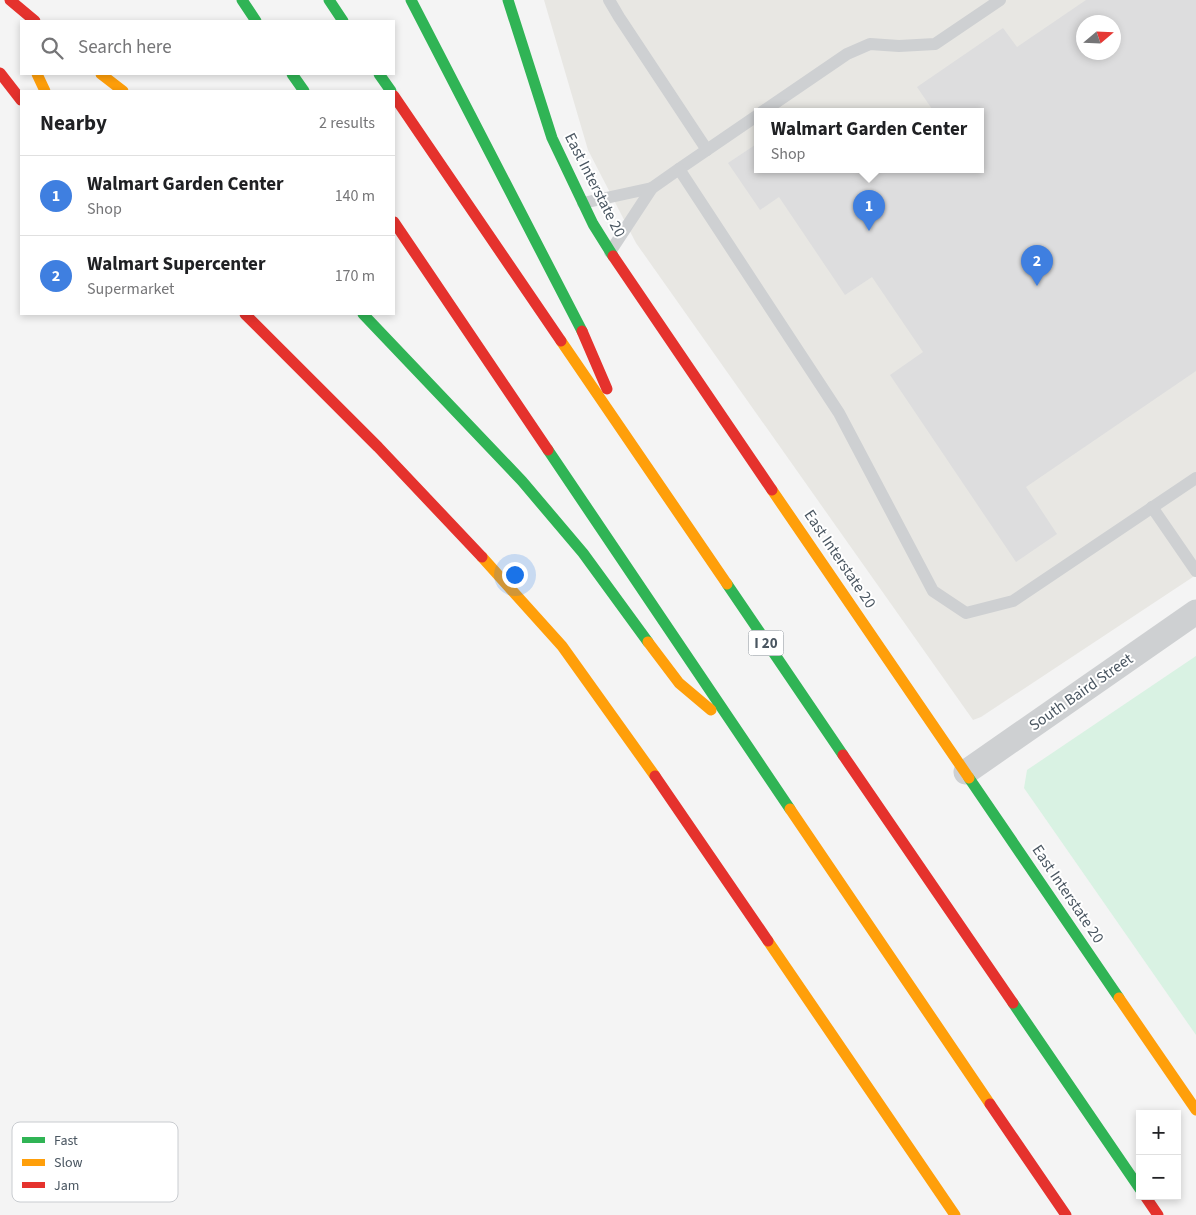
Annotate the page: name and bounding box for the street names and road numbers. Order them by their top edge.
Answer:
street label: East Interstate 20 [559,129,631,241]
street label: East Interstate 20 [799,505,881,613]
road number: I 20 [748,630,784,656]
street label: South Baird Street [1025,648,1138,736]
street label: East Interstate 20 [1027,840,1109,948]

